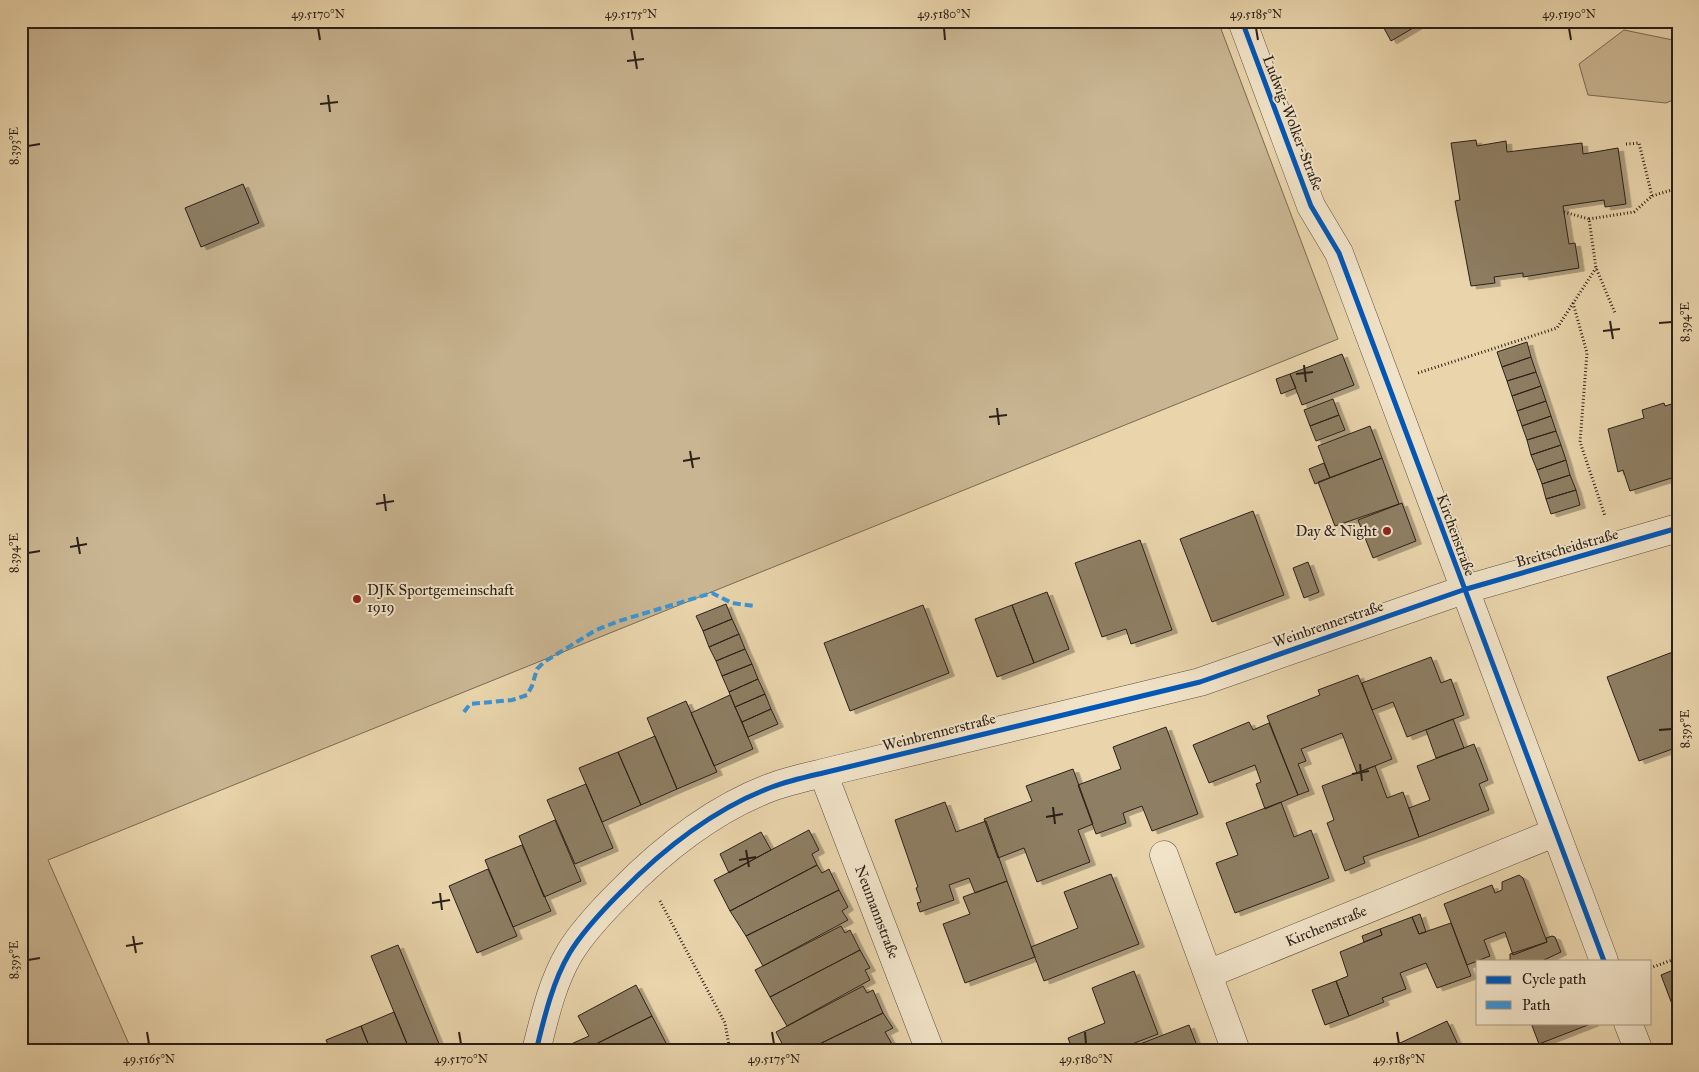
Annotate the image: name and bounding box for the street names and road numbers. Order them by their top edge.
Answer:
street label: Ludwig-Wolker-Straße [1259,53,1327,193]
street label: Kirchenstraße [1433,491,1479,579]
street label: Breitscheidstraße [1514,525,1620,571]
street label: Weinbrennerstraße [1270,597,1386,651]
street label: Weinbrennerstraße [881,709,997,755]
street label: Neumannstraße [851,863,903,961]
street label: Kirchenstraße [1283,902,1369,950]

